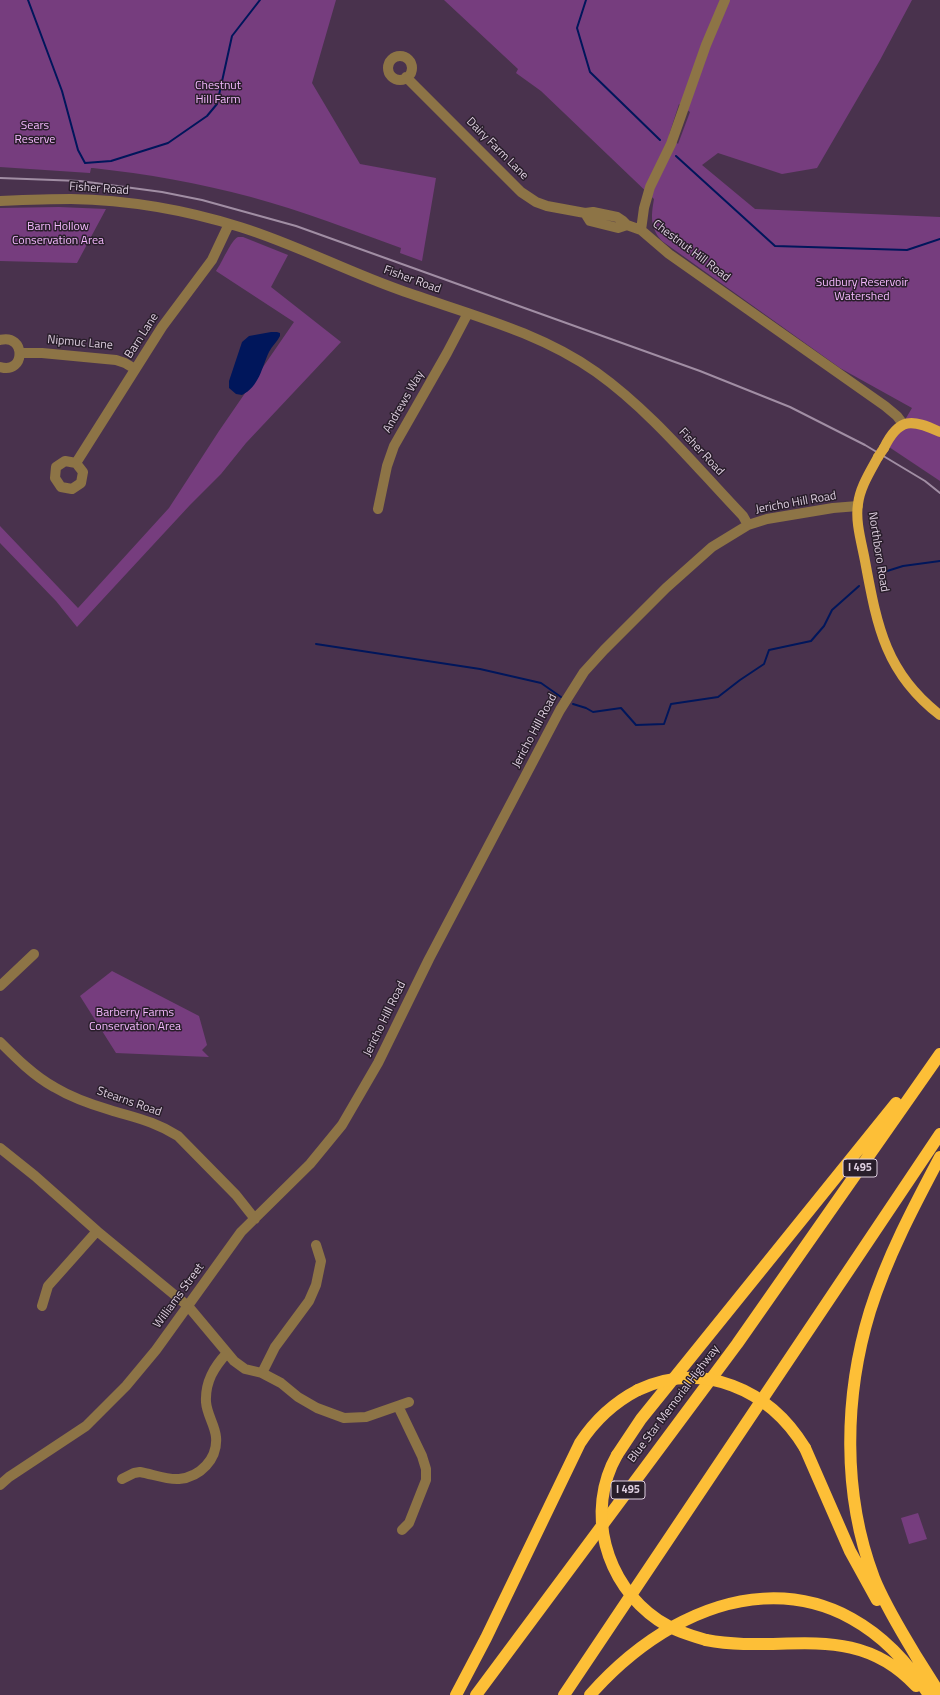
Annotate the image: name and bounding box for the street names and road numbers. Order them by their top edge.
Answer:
street label: Dairy Farm Lane [463,115,531,183]
street label: Fisher Road [69,180,129,198]
street label: Chestnut Hill Road [649,217,733,285]
street label: Fisher Road [381,263,443,297]
street label: Barn Lane [122,311,162,361]
street label: Nipmuc Lane [47,333,113,353]
street label: Andrews Way [380,368,428,436]
street label: Fisher Road [675,425,727,479]
street label: Jericho Hill Road [754,489,838,517]
street label: Northboro Road [865,511,891,593]
street label: Jericho Hill Road [509,692,561,770]
street label: Jericho Hill Road [361,979,409,1059]
street label: Stearns Road [95,1084,163,1120]
road number: I 495 [843,1159,877,1177]
street label: Williams Street [151,1261,207,1331]
street label: Blue Star Memorial Highway [625,1342,723,1466]
road number: I 495 [611,1481,645,1499]

